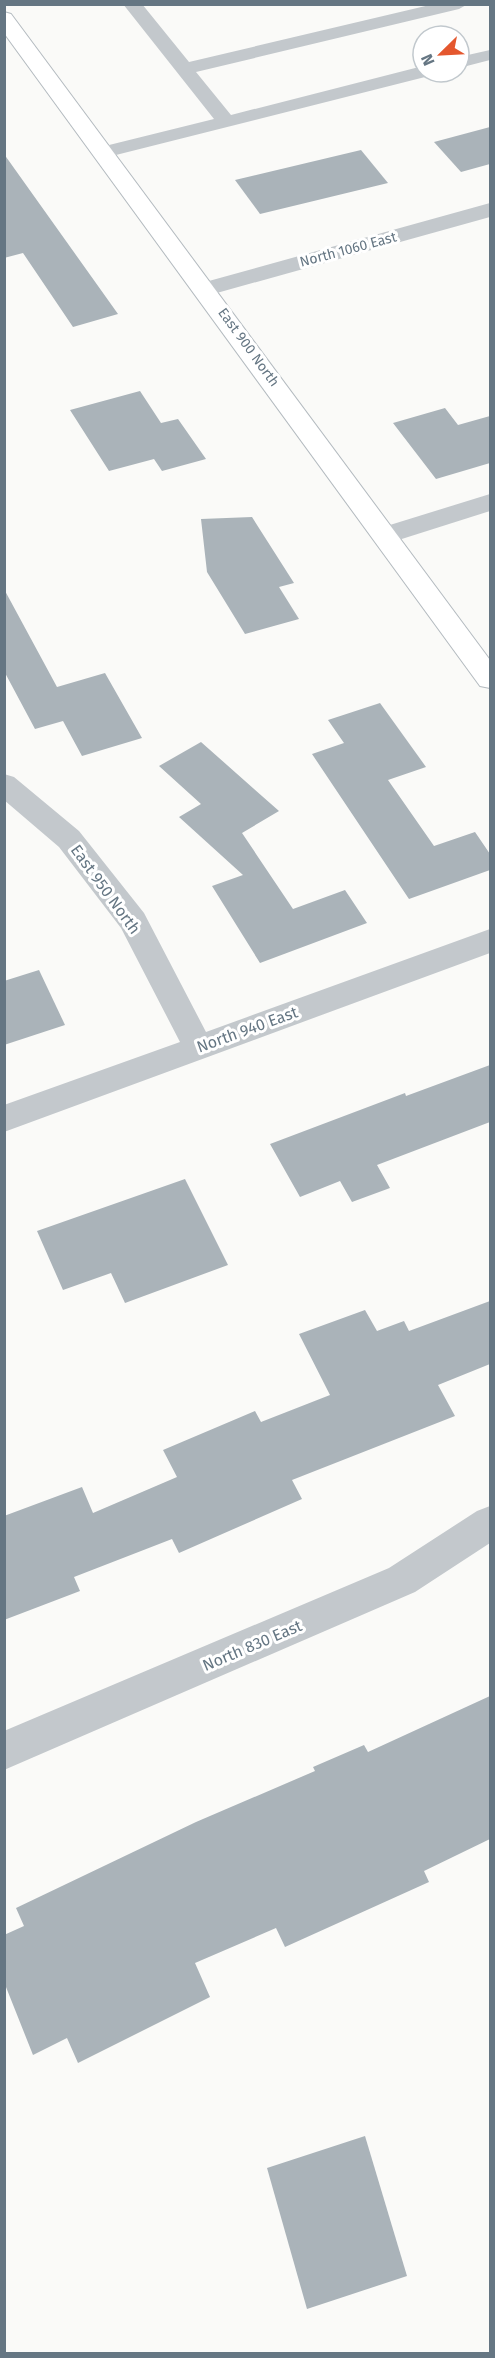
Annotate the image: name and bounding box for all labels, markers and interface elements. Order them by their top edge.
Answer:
north arrow [411,24,471,84]
text: N [417,51,439,69]
street label: North 1060 East [298,228,399,271]
street label: East 900 North [214,305,283,390]
street label: East 950 North [67,841,144,938]
street label: North 940 East [194,1002,300,1057]
street label: North 830 East [200,1616,305,1675]

